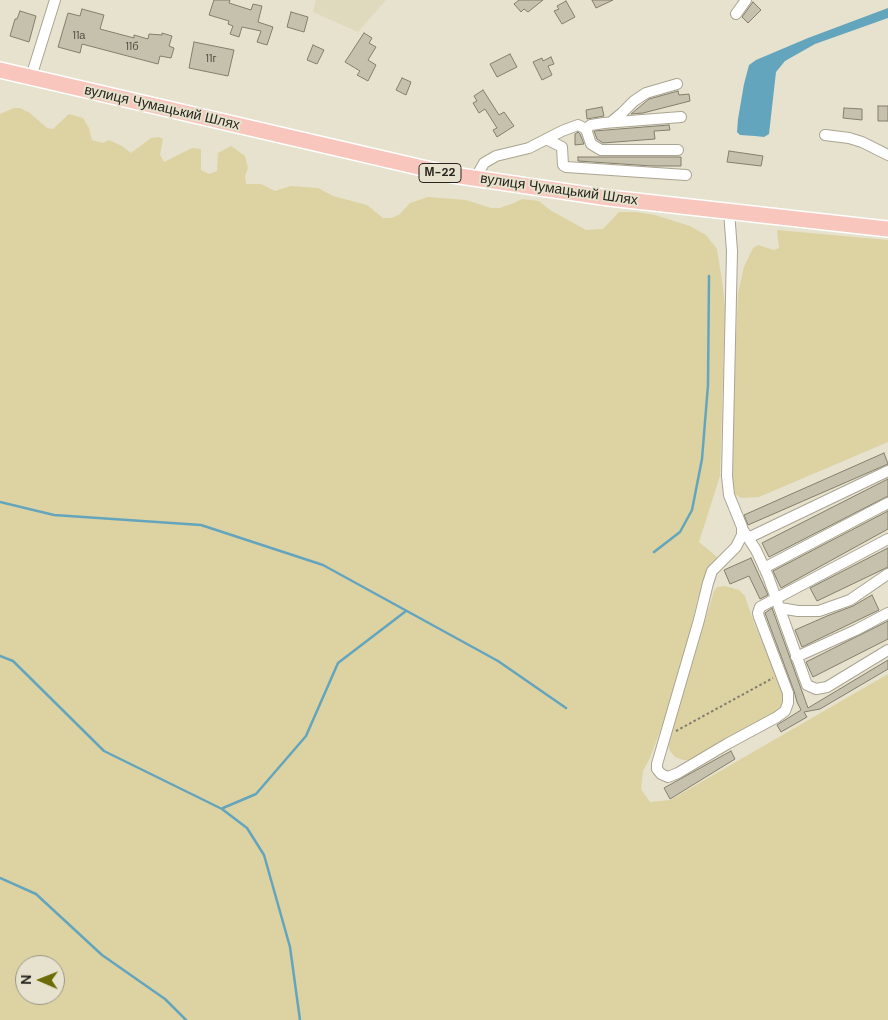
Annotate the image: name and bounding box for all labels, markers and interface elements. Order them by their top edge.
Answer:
house number: 11а [73,29,85,43]
house number: 11б [125,40,139,54]
house number: 11г [206,52,216,66]
street label: вулиця Чумацький Шлях [83,82,241,134]
road number: М-22 [419,164,461,182]
street label: вулиця Чумацький Шлях [479,171,639,209]
north arrow [15,955,65,1005]
text: N [17,974,35,985]

